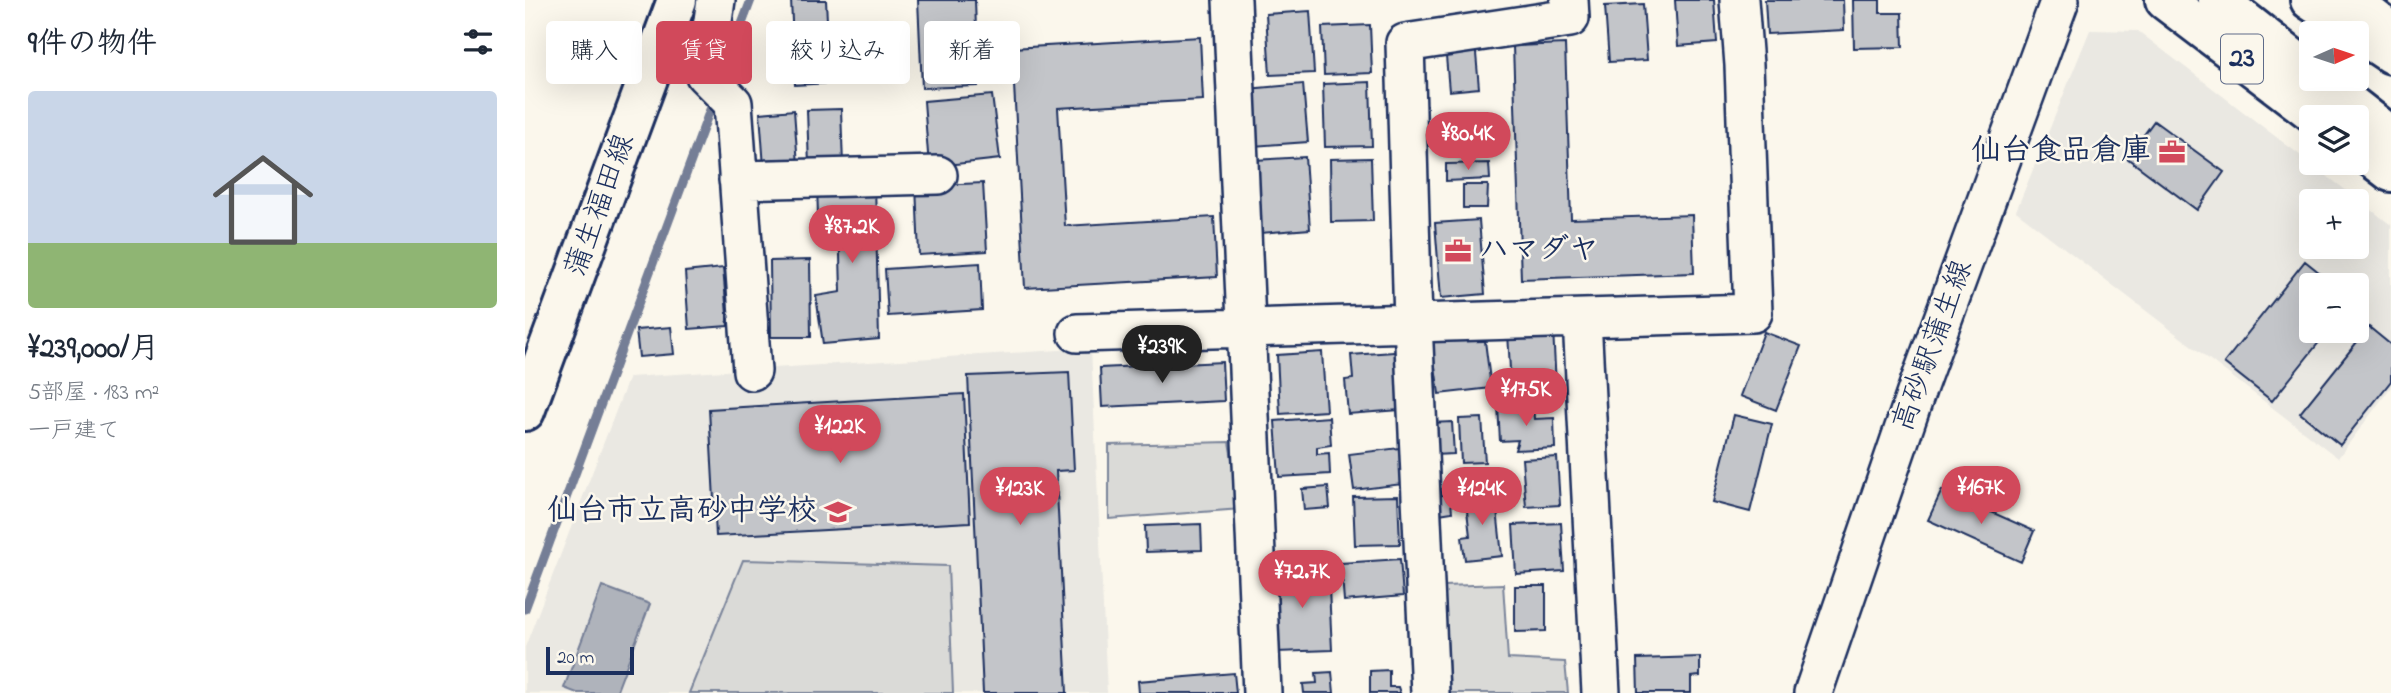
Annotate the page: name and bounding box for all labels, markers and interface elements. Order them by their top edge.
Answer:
chip: 購入 [546,21,642,84]
chip: 賃貸 [656,21,752,84]
chip: 絞り込み [766,21,910,84]
chip: 新着 [924,21,1020,84]
north arrow [2299,21,2369,91]
map controls [2299,21,2369,343]
text: 9件の物件 [28,23,157,67]
icon: filters [459,23,497,61]
road number: 23 [2221,34,2263,84]
button: layers [2299,105,2369,175]
pin: ¥80.4K [1411,113,1525,172]
text: ¥80.4K [1442,118,1494,151]
street label: 蒲生福田線 [555,128,647,284]
place label: 仙台食品倉庫 [1971,130,2151,174]
icon: home [200,137,326,263]
office icon: 仙台食品倉庫 [2157,137,2187,167]
button: + [2299,189,2369,259]
pin: ¥87.2K [795,205,909,265]
text: ¥87.2K [825,211,879,244]
place label: ハマダヤ [1479,229,1599,273]
office icon: ハマダヤ [1443,236,1473,266]
street label: 高砂駅蒲生線 [1883,254,1985,438]
button: − [2299,273,2369,343]
pin: ¥239K [1113,326,1211,385]
text: ¥239,000/月 [28,328,159,372]
text: ¥239K [1138,331,1186,364]
pin: ¥175K [1477,368,1575,428]
text: ¥175K [1501,374,1551,407]
text: 5部屋 · 183 m² [28,377,159,410]
pin: ¥122K [791,406,889,465]
text: ¥122K [815,411,865,444]
text: 一戸建て [28,415,120,448]
pin: ¥167K [1932,466,2030,526]
pin: ¥123K [971,468,1069,527]
pin: ¥124K [1433,468,1531,527]
text: ¥167K [1957,472,2005,505]
text: ¥123K [996,473,1044,506]
text: ¥124K [1458,473,1506,506]
place label: 仙台市立高砂中学校 [547,490,817,534]
school or university icon: 仙台市立高砂中学校 [823,497,853,527]
pin: ¥72.7K [1245,550,1359,610]
text: ¥72.7K [1274,556,1330,589]
scale bar [546,644,633,676]
text: 20 m [557,645,594,672]

